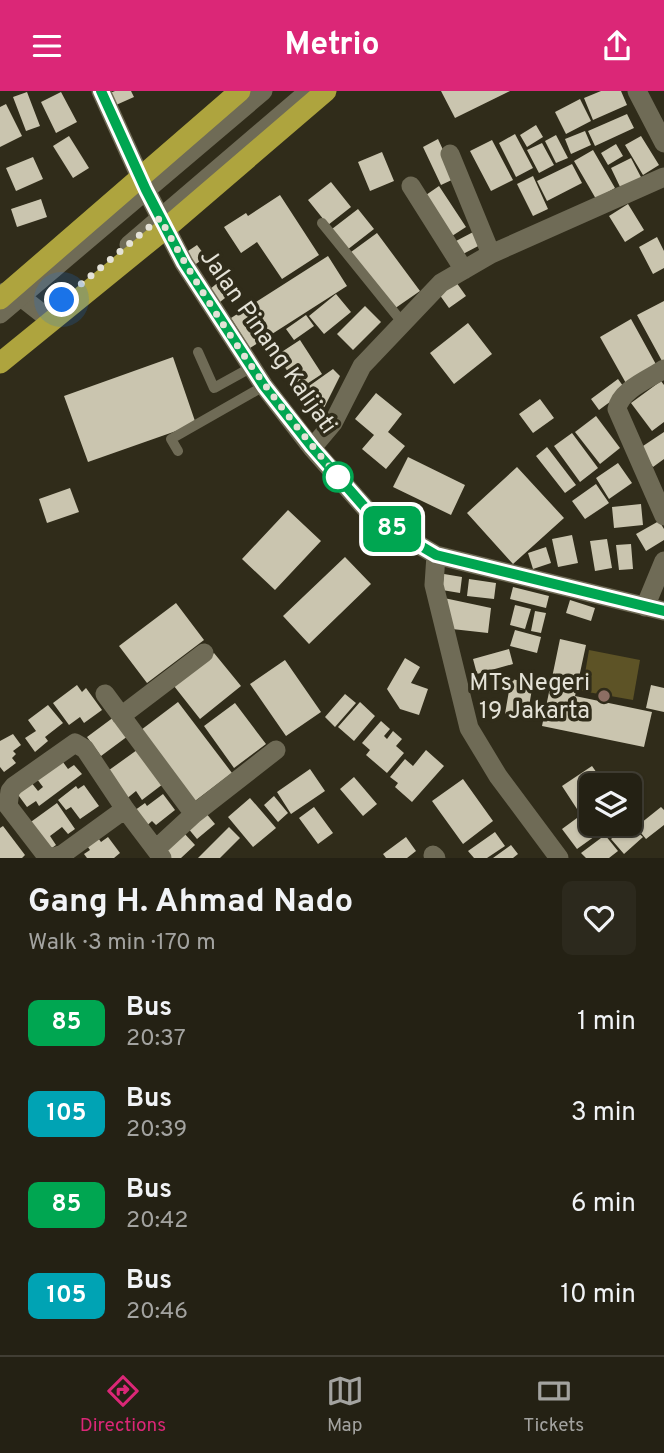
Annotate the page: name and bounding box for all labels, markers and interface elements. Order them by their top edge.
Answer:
text: Metrio [284,26,380,66]
icon: menu [28,27,66,65]
icon: share [598,27,636,65]
street label: Jalan Pinang Kalijati [192,244,343,441]
your location [44,282,79,317]
unlabelled marker [323,462,353,492]
line badge: 85 [360,506,424,552]
text: 85 [377,514,407,544]
place label: MTs Negeri 19 Jakarta [469,669,590,727]
marker: MTs Negeri 19 Jakarta [596,688,612,704]
map controls [579,773,642,836]
button: layers [579,773,642,836]
button: heart [562,881,636,955]
text: Gang H. Ahmad Nado [28,882,353,924]
text: Walk · 3 min · 170 m [28,929,216,958]
text: Bus [126,992,172,1025]
text: 1 min [577,1006,636,1039]
text: 85 [52,1008,81,1038]
text: 20:37 [126,1025,186,1054]
text: Bus [126,1083,172,1116]
text: 3 min [571,1097,636,1130]
text: 105 [46,1099,87,1129]
text: 20:39 [126,1116,187,1145]
text: Bus [126,1174,172,1207]
text: 6 min [571,1188,636,1221]
text: 85 [52,1190,81,1220]
text: 20:42 [126,1207,188,1236]
text: Bus [126,1265,172,1298]
text: 10 min [560,1279,636,1312]
text: 105 [46,1281,87,1311]
text: 20:46 [126,1298,188,1327]
tab: Directions [80,1372,166,1438]
tab: Map [326,1372,364,1438]
tab: Tickets [523,1372,584,1438]

